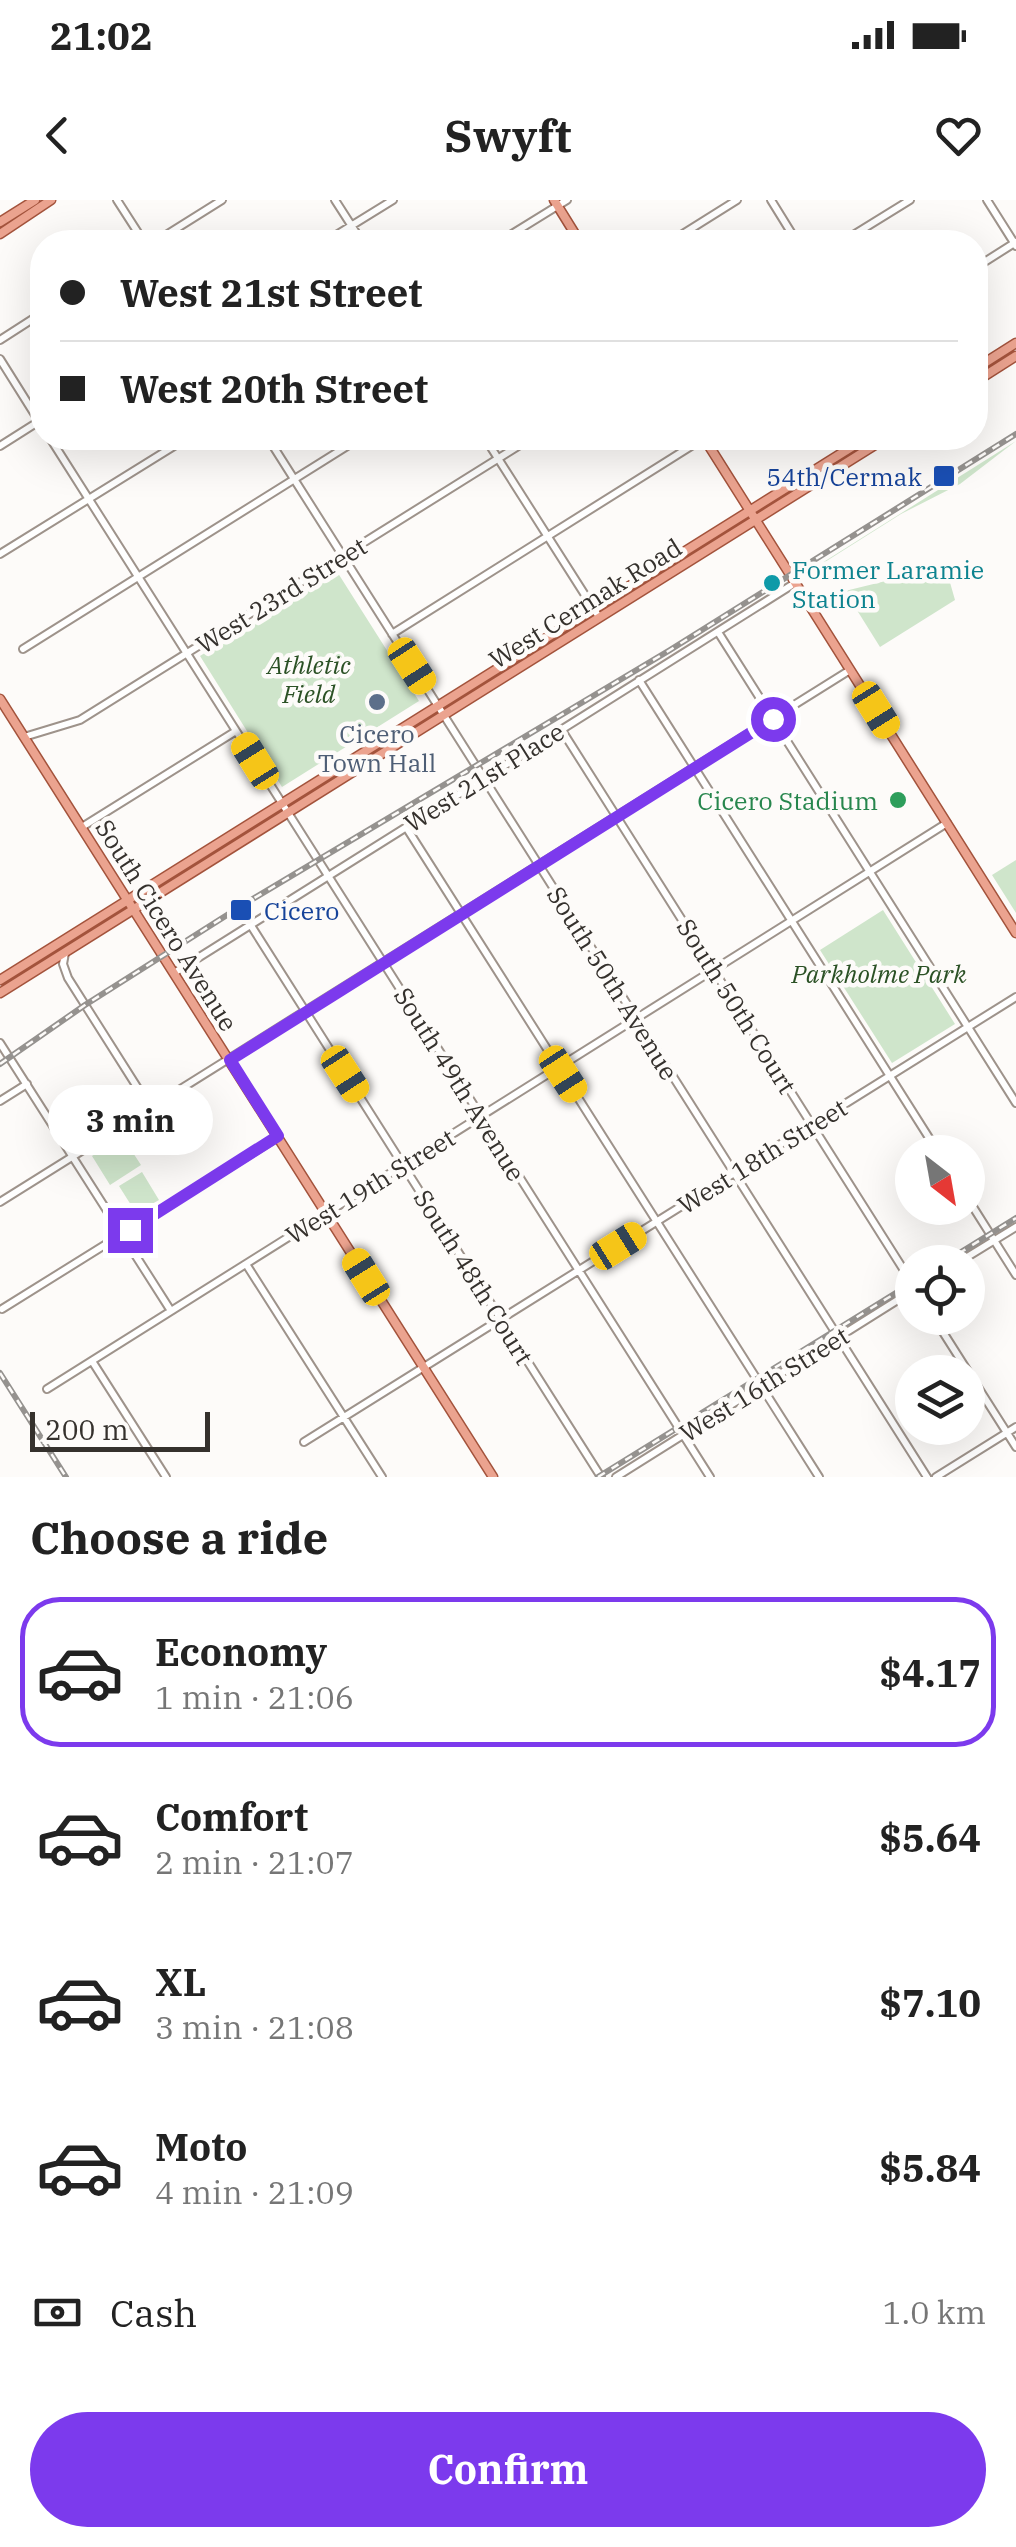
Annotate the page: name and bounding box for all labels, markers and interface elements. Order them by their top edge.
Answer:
text: 21:02 [50,11,153,60]
text: Swyft [444,106,572,164]
icon: back [30,108,85,163]
icon: heart [931,108,986,163]
text: West 21st Street [120,268,422,317]
text: West 20th Street [120,364,428,413]
place label: 54th/Cermak [766,460,922,493]
marker: 54th/Cermak [931,463,957,489]
street label: West 23rd Street [189,529,373,661]
street label: West Cermak Road [483,530,687,676]
place label: Former Laramie Station [792,553,984,615]
marker: Former Laramie Station [761,572,783,594]
car [383,633,441,699]
park label: Athletic Field [265,648,351,710]
car [847,677,905,743]
marker: Cicero Town Hall [366,691,388,713]
route start [751,697,796,742]
street label: West 21st Place [398,715,570,839]
place label: Cicero Town Hall [318,717,436,779]
car [226,728,284,794]
place label: Cicero Stadium [697,784,878,817]
marker: Cicero Stadium [887,789,909,811]
street label: South Cicero Avenue [88,813,246,1037]
street label: South 50th Avenue [540,880,686,1086]
place label: Cicero [264,894,339,927]
marker: Cicero [228,897,254,923]
street label: South 50th Court [670,912,804,1100]
park label: Parkholme Park [791,957,967,990]
street label: South 49th Avenue [387,981,533,1187]
car [316,1041,374,1107]
car [534,1041,592,1107]
callout: 3 min [48,1085,212,1155]
street label: West 18th Street [671,1091,853,1221]
text: 3 min [86,1099,175,1141]
street label: West 19th Street [279,1121,461,1251]
north arrow [895,1135,985,1225]
map controls [895,1135,985,1445]
street label: South 48th Court [407,1183,541,1371]
route end [108,1208,153,1253]
car [585,1217,651,1275]
car [337,1244,395,1310]
button: locate [895,1245,985,1335]
street label: West 16th Street [673,1319,855,1449]
button: layers [895,1355,985,1445]
scale bar [30,1407,210,1452]
text: 200 m [45,1411,129,1448]
text: Choose a ride [30,1508,328,1566]
icon: car [35,1627,125,1717]
text: Economy [155,1627,327,1676]
text: $4.17 [879,1648,981,1697]
text: 1 min · 21:06 [155,1676,354,1718]
icon: car [35,1792,125,1882]
text: Comfort [155,1792,308,1841]
text: $5.64 [879,1813,981,1862]
text: 2 min · 21:07 [155,1841,354,1883]
icon: car [35,1957,125,2047]
text: XL [155,1957,206,2006]
text: $7.10 [879,1978,981,2027]
text: 3 min · 21:08 [155,2006,354,2048]
icon: car [35,2122,125,2212]
text: Moto [155,2122,247,2171]
text: $5.84 [879,2143,981,2192]
text: 4 min · 21:09 [155,2171,354,2213]
icon: cash [30,2285,85,2340]
text: Cash [110,2288,197,2337]
text: 1.0 km [882,2291,986,2333]
button: Confirm [30,2412,986,2527]

